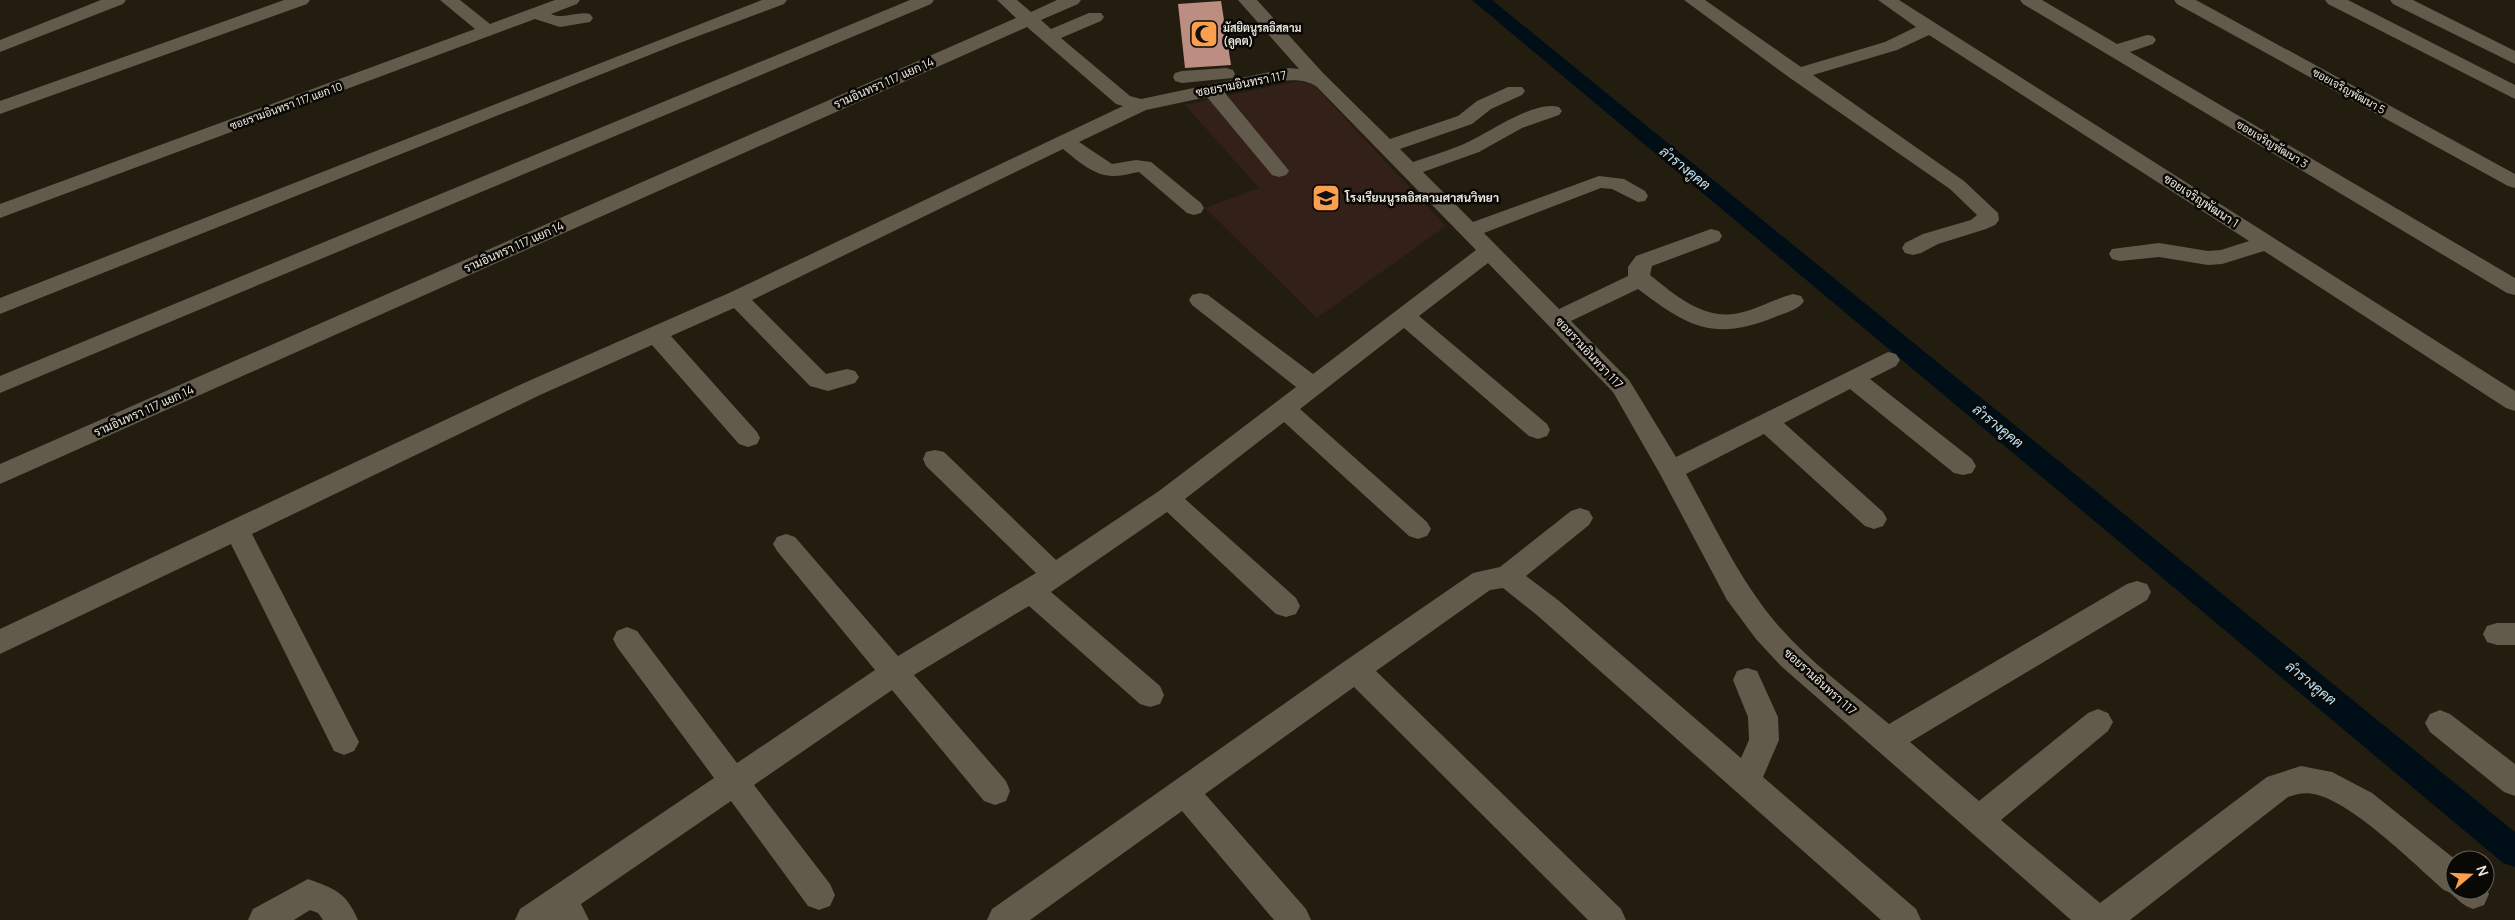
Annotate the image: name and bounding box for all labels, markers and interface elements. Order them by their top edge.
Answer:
mosque icon: มัสยิตนูรลอิสลาม (คูคต) [1189,19,1219,49]
place label: มัสยิตนูรลอิสลาม (คูคต) [1223,20,1302,49]
street label: รามอินทรา 117 แยก 14 [831,53,937,112]
street label: ซอยเจริญพัฒนา 5 [2310,64,2389,117]
street label: ซอยรามอินทรา 117 [1194,66,1288,101]
street label: ซอยรามอินทรา 117 แยก 10 [227,78,344,133]
street label: ซอยเจริญพัฒนา 3 [2234,116,2311,171]
water label: ลำรางคูคต [1655,141,1715,195]
street label: ซอยเจริญพัฒนา 1 [2160,170,2242,231]
school or university icon: โรงเรียนนูรลอิสลามศาสนวิทยา [1311,183,1341,213]
place label: โรงเรียนนูรลอิสลามศาสนวิทยา [1344,189,1499,206]
street label: รามอินทรา 117 แยก 14 [461,217,567,276]
street label: ซอยรามอินทรา 117 [1552,313,1627,392]
street label: รามอินทรา 117 แยก 14 [91,381,197,440]
water label: ลำรางคูคต [1968,399,2028,453]
street label: ซอยรามอินทรา 117 [1780,644,1860,719]
water label: ลำรางคูคต [2281,656,2341,710]
north arrow [2445,850,2495,900]
text: N [2472,863,2493,878]

